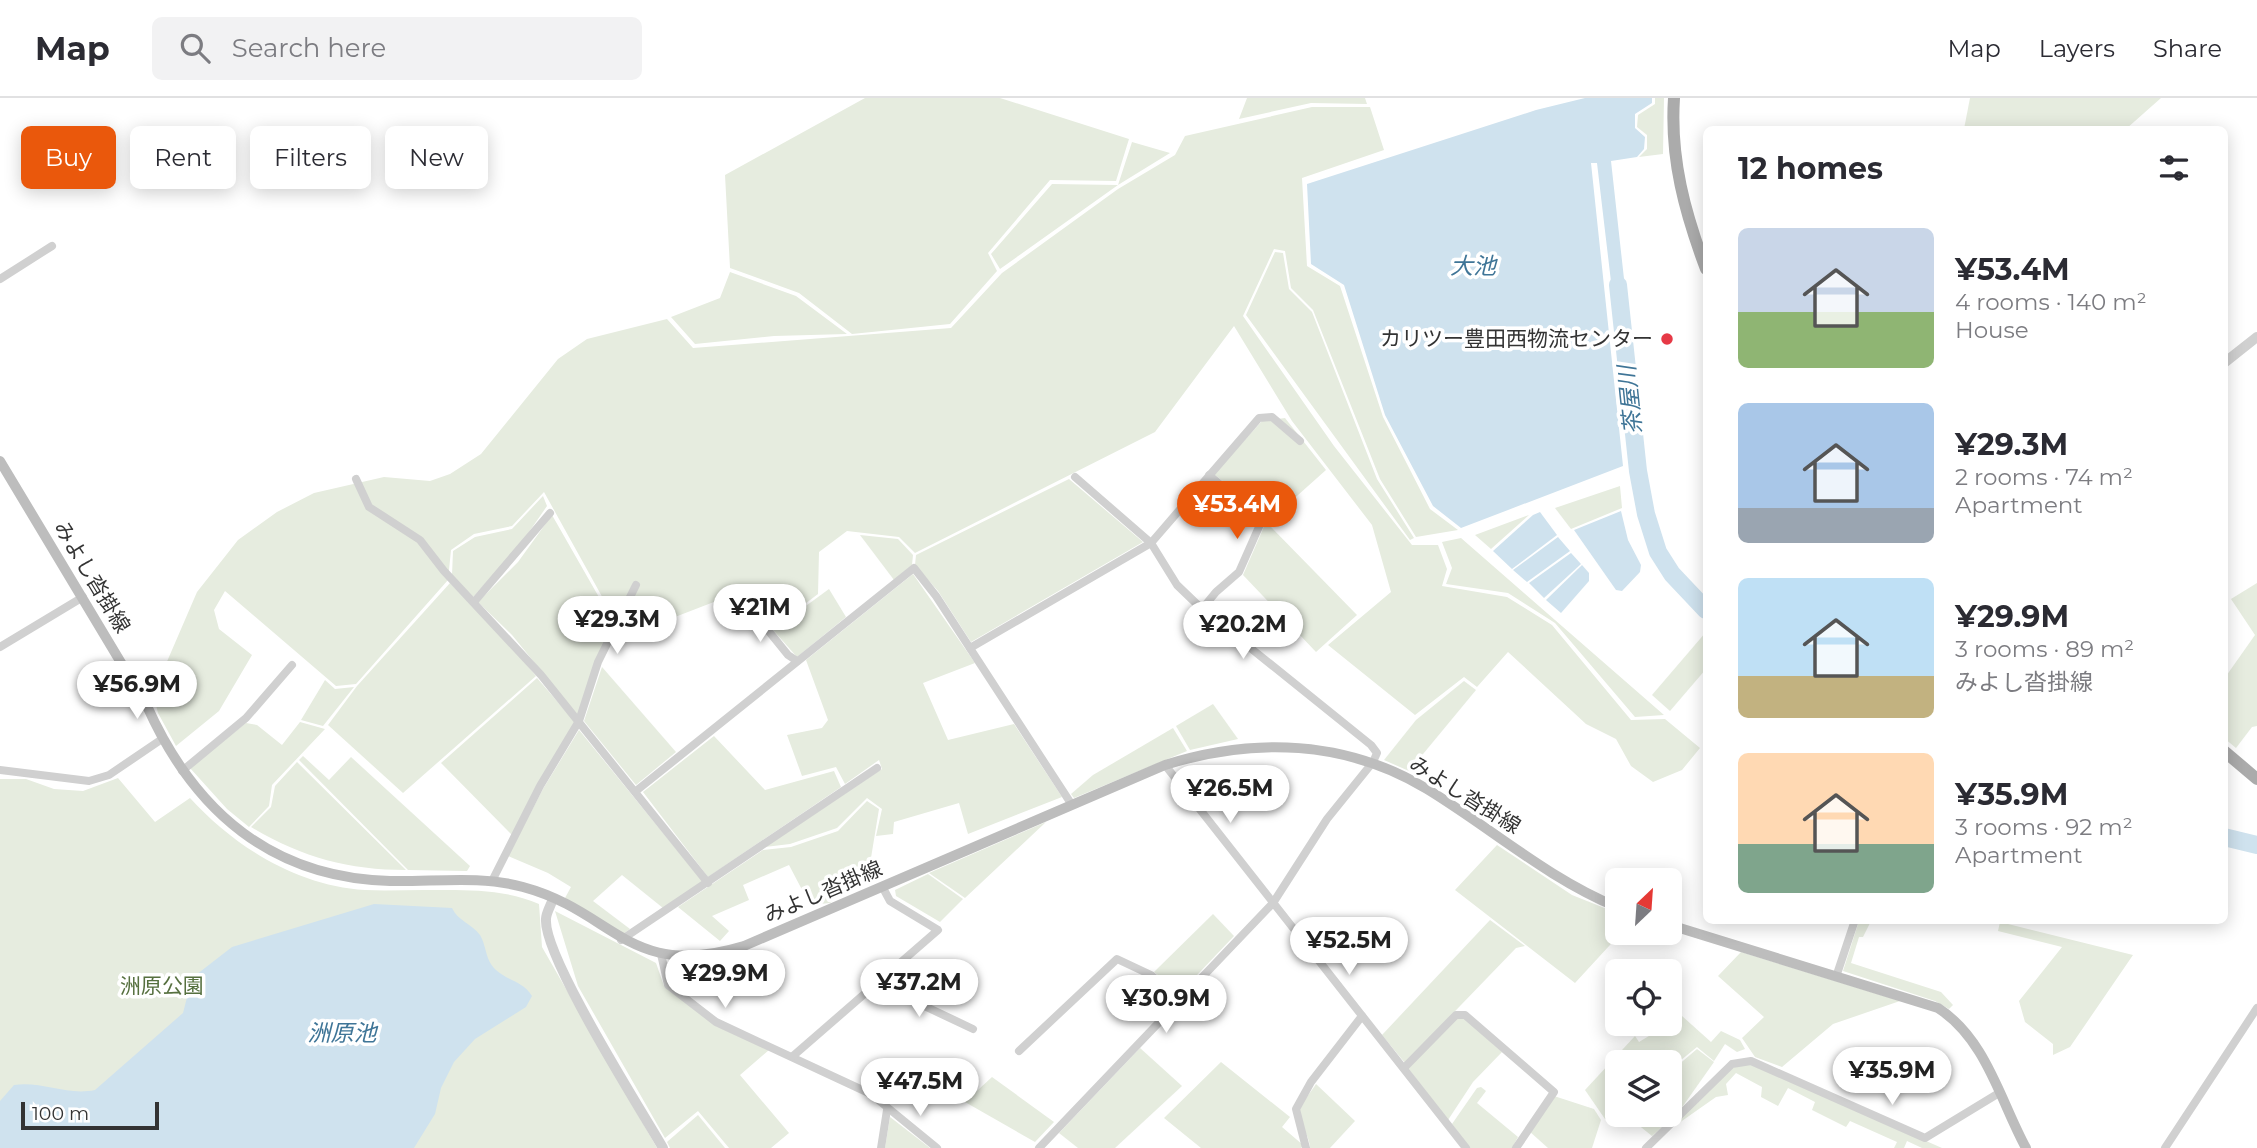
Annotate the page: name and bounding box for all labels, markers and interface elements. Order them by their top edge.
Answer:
search box [152,17,642,80]
text: Map [35,28,110,68]
icon: search [176,29,214,67]
text: Search here [232,32,386,64]
text: Map [1947,34,2001,63]
text: Layers [2039,34,2115,63]
text: Share [2153,34,2222,63]
chip: Buy [21,126,116,189]
chip: Rent [130,126,236,189]
chip: Filters [250,126,371,189]
chip: New [385,126,488,189]
icon: filters [2155,149,2193,187]
text: 12 homes [1738,150,1883,187]
text: ¥53.4M [1955,251,2070,288]
water label: 大池 [1450,252,1498,280]
icon: home [1794,256,1878,340]
text: 4 rooms · 140 m² [1955,288,2147,316]
text: House [1955,316,2029,344]
place label: カリツー豊田西物流センター [1380,326,1653,351]
marker: カリツー豊田西物流センター [1659,331,1675,347]
water label: 茶屋川 [1612,361,1648,436]
text: ¥29.3M [1955,426,2068,463]
icon: home [1794,431,1878,515]
text: 2 rooms · 74 m² [1955,463,2133,491]
pin: ¥53.4M [1180,482,1294,541]
text: ¥53.4M [1193,490,1281,518]
text: Apartment [1955,491,2083,519]
street label: みよし沓掛線 [49,516,136,637]
pin: ¥21M [719,584,801,644]
text: ¥21M [729,593,791,621]
pin: ¥29.3M [560,596,674,656]
text: ¥29.9M [1955,598,2069,635]
pin: ¥20.2M [1186,602,1300,661]
text: ¥29.3M [574,605,660,633]
icon: home [1794,606,1878,690]
text: ¥20.2M [1199,610,1287,638]
text: 3 rooms · 89 m² [1955,635,2134,663]
pin: ¥56.9M [80,662,194,721]
text: みよし沓掛線 [1955,668,2093,696]
text: ¥56.9M [93,670,181,698]
street label: みよし沓掛線 [1405,751,1525,839]
pin: ¥26.5M [1173,766,1287,825]
text: ¥26.5M [1186,774,1274,802]
text: ¥35.9M [1955,776,2068,813]
icon: home [1794,781,1878,865]
text: 3 rooms · 92 m² [1955,813,2133,841]
text: Apartment [1955,841,2083,869]
street label: みよし沓掛線 [760,855,886,928]
north arrow [1605,868,1682,945]
map controls [1605,868,1682,1127]
pin: ¥52.5M [1292,918,1406,977]
text: ¥52.5M [1306,926,1392,954]
pin: ¥29.9M [668,950,782,1010]
text: ¥29.9M [681,959,769,987]
button: locate [1605,959,1682,1036]
pin: ¥37.2M [862,960,976,1019]
text: ¥37.2M [876,968,962,996]
park label: 洲原公園 [120,973,204,998]
pin: ¥30.9M [1109,976,1223,1035]
text: ¥30.9M [1122,984,1210,1012]
water label: 洲原池 [308,1019,379,1047]
pin: ¥35.9M [1835,1048,1949,1107]
button: layers [1605,1050,1682,1127]
text: ¥35.9M [1849,1056,1935,1084]
pin: ¥47.5M [863,1058,977,1118]
text: ¥47.5M [877,1067,963,1095]
scale bar [21,1099,159,1131]
text: 100 m [32,1102,89,1125]

